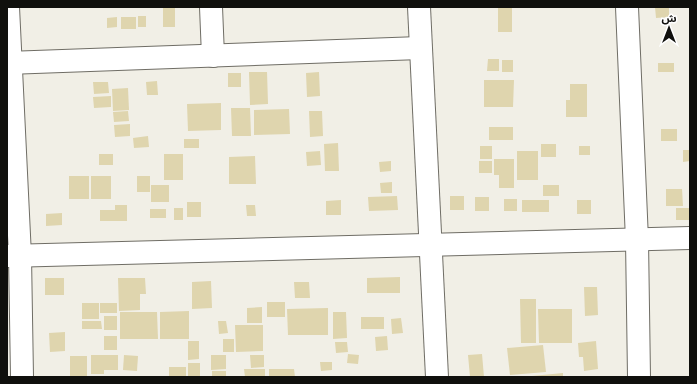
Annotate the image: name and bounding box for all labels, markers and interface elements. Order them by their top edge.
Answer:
north arrow [649,8,689,48]
text: ش [661,11,677,25]

